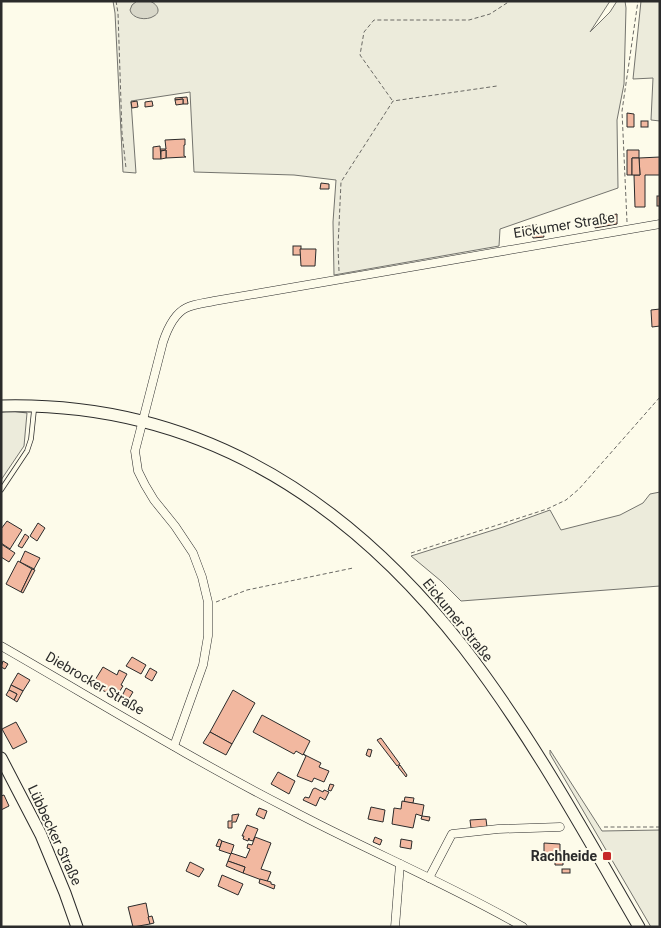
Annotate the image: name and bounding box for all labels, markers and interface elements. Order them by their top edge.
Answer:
street label: Eickumer Straße [512,209,616,241]
street label: Eickumer Straße [420,575,496,665]
street label: Diebrocker Straße [43,648,147,718]
street label: Lübbecker Straße [25,782,85,888]
place label: Rachheide [531,848,597,864]
marker: Rachheide [601,850,613,862]

